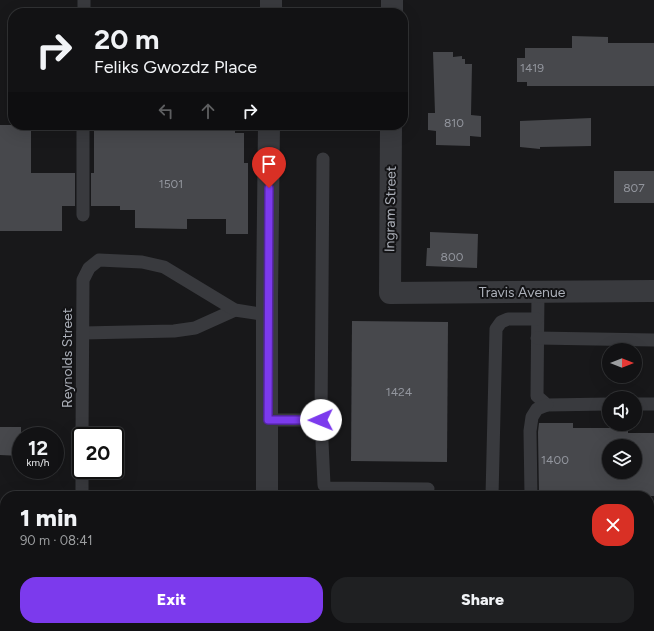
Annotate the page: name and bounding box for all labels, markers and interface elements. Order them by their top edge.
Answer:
text: 20 m [94,22,159,56]
icon: right [28,24,80,76]
text: Feliks Gwozdz Place [94,56,257,78]
house number: 1419 [520,61,544,75]
icon: left [155,100,177,122]
icon: ahead [197,100,219,122]
icon: right [239,100,261,122]
house number: 810 [444,116,464,130]
pin [252,147,286,188]
icon: arrive [258,153,280,175]
street label: Ingram Street [381,166,400,252]
house number: 1501 [159,177,183,191]
house number: 807 [623,181,645,195]
house number: 800 [441,250,464,264]
street label: Travis Avenue [479,284,566,301]
street label: Reynolds Street [59,308,76,408]
north arrow [602,343,642,383]
map controls [602,343,642,479]
house number: 1424 [386,385,413,399]
button: sound [602,391,642,431]
position arrow [300,399,342,441]
speed limit sign: 20 [72,427,124,479]
text: 12 [28,436,48,460]
button: layers [602,439,642,479]
house number: 1400 [541,453,569,467]
text: km/h [27,456,49,469]
text: 1 min [20,503,77,532]
button: close [592,504,634,546]
text: 90 m · 08:41 [20,533,93,548]
button: Exit [20,577,323,623]
button: Share [331,577,634,623]

